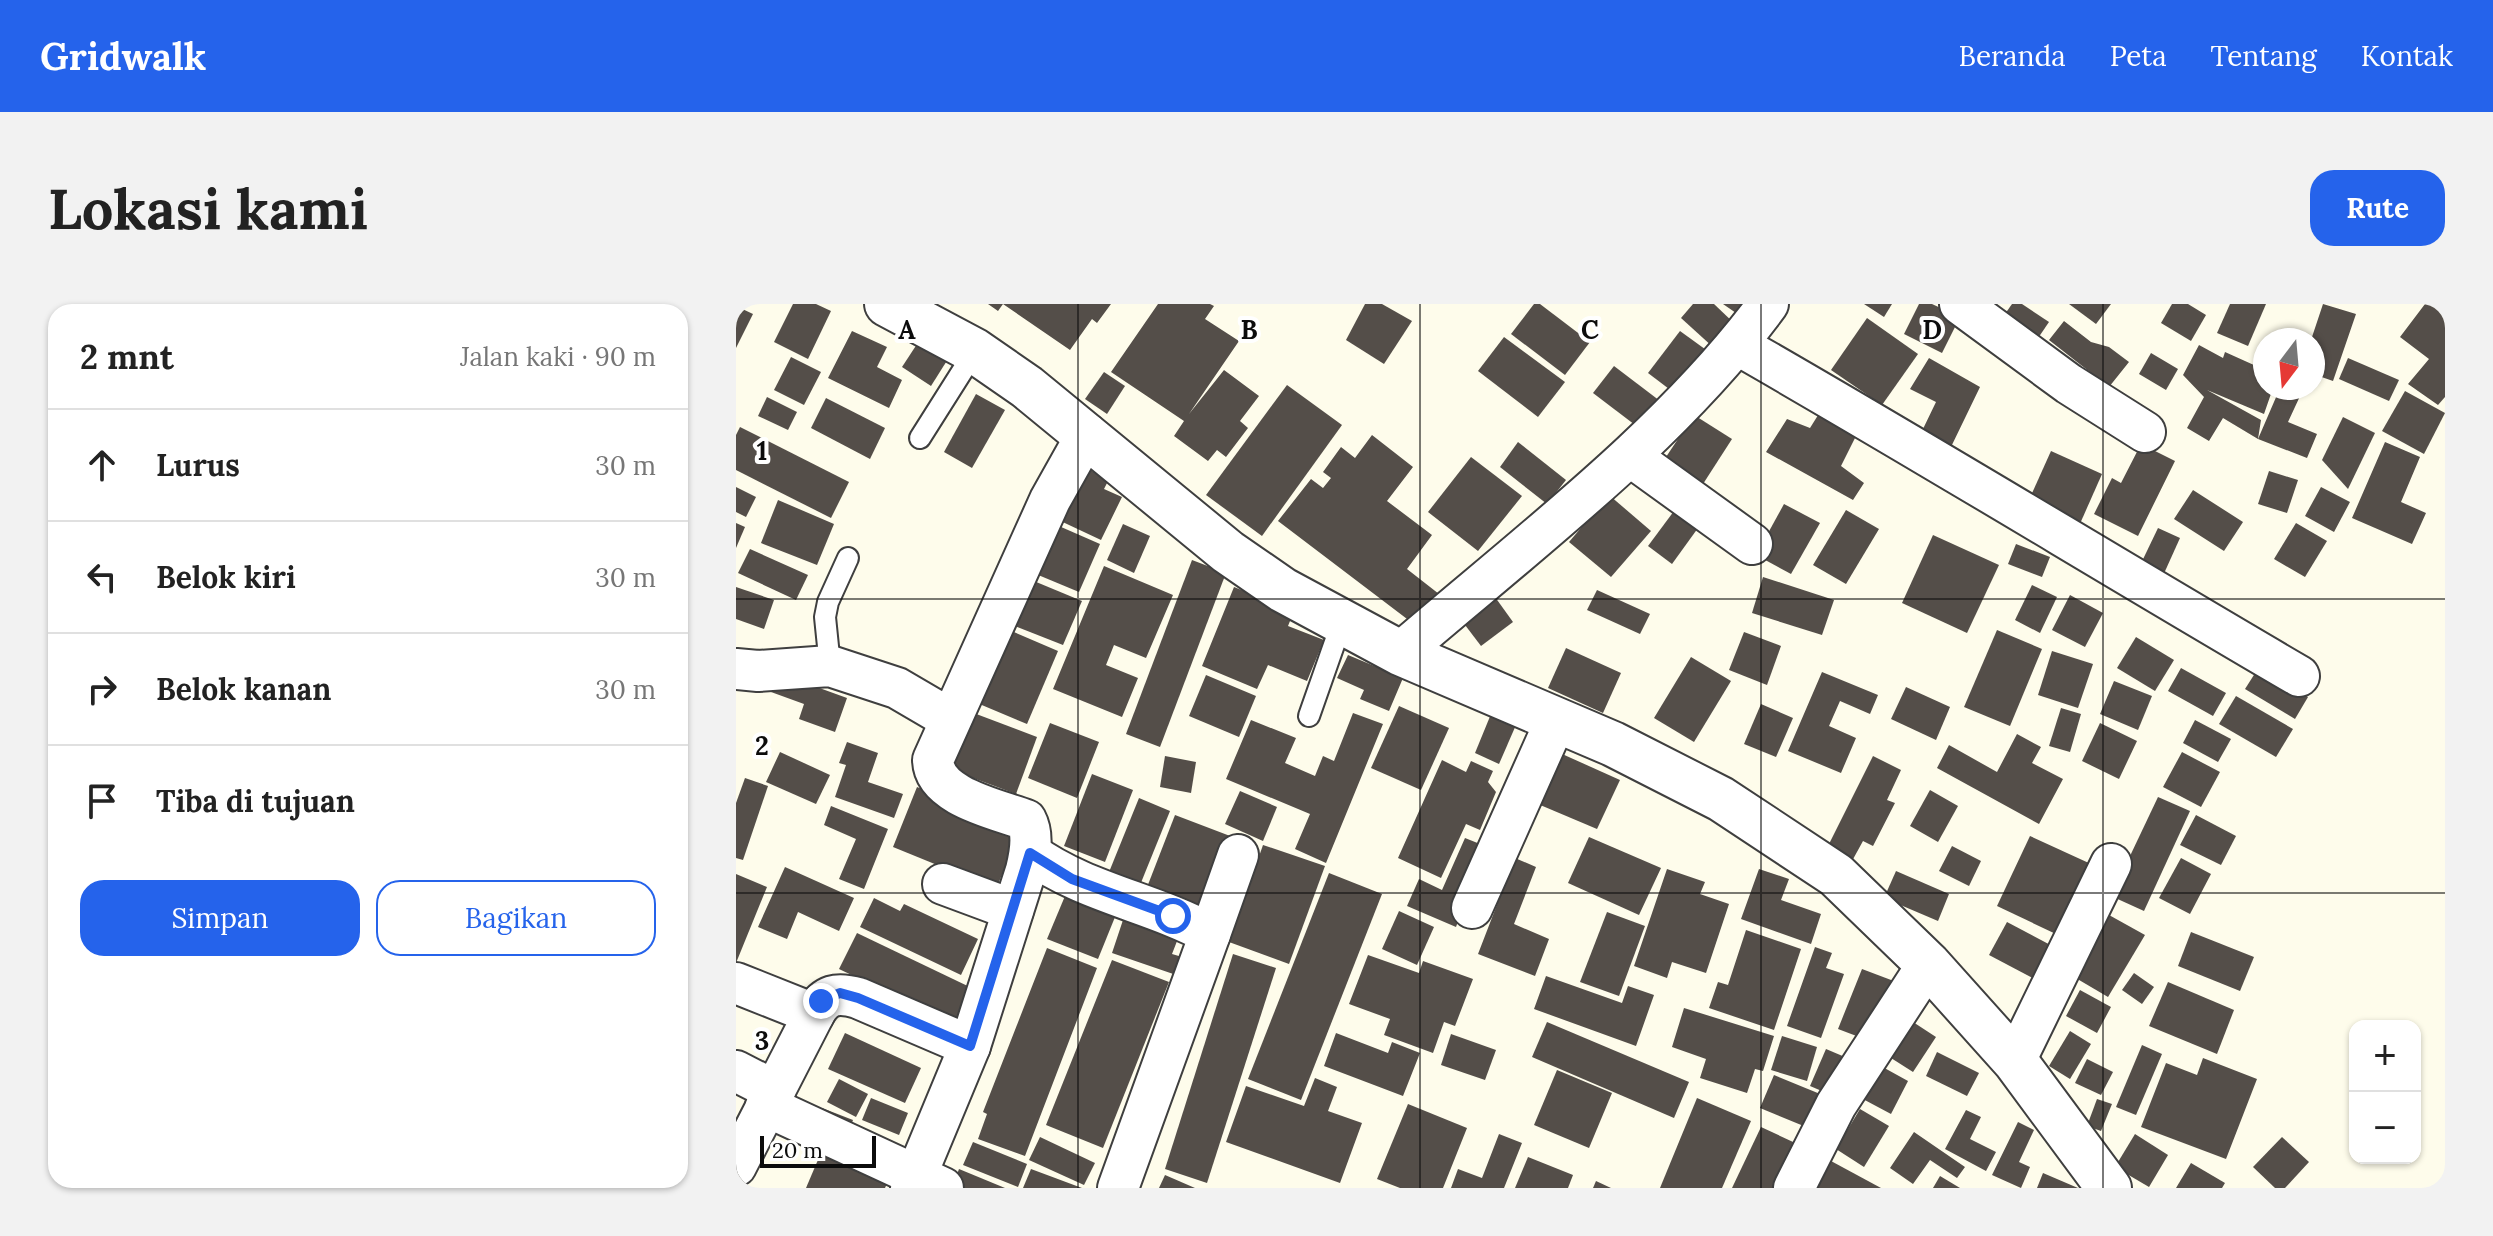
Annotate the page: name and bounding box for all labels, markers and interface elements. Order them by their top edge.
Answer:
text: Gridwalk [40,32,206,80]
text: Beranda [1958,38,2066,74]
text: Peta [2110,38,2167,74]
text: Tentang [2211,38,2317,74]
text: Kontak [2361,38,2453,74]
button: Rute [2310,170,2445,246]
text: Lokasi kami [48,173,368,244]
text: A [898,313,916,346]
text: B [1240,313,1258,346]
text: C [1581,313,1599,346]
text: D [1922,313,1942,346]
north arrow [2253,328,2325,400]
text: 2 mnt [80,335,174,378]
text: Jalan kaki · 90 m [460,340,656,373]
text: 1 [757,434,767,467]
icon: ahead [80,443,124,487]
text: Lurus [156,446,240,484]
text: 30 m [595,449,656,482]
icon: left [80,555,124,599]
text: Belok kiri [156,558,296,596]
text: 30 m [595,561,656,594]
icon: right [80,667,124,711]
text: Belok kanan [156,670,331,708]
text: 30 m [595,673,656,706]
text: 2 [755,729,769,762]
icon: arrive [80,779,124,823]
text: Tiba di tujuan [156,782,355,820]
button: Simpan [80,880,360,956]
button: Bagikan [376,880,656,956]
route start [1155,898,1191,934]
route end [803,983,839,1019]
map controls [2349,1020,2421,1164]
button: + [2349,1020,2421,1092]
text: 3 [755,1024,769,1057]
button: − [2349,1092,2421,1164]
scale bar [760,1132,876,1168]
text: 20 m [772,1136,823,1164]

